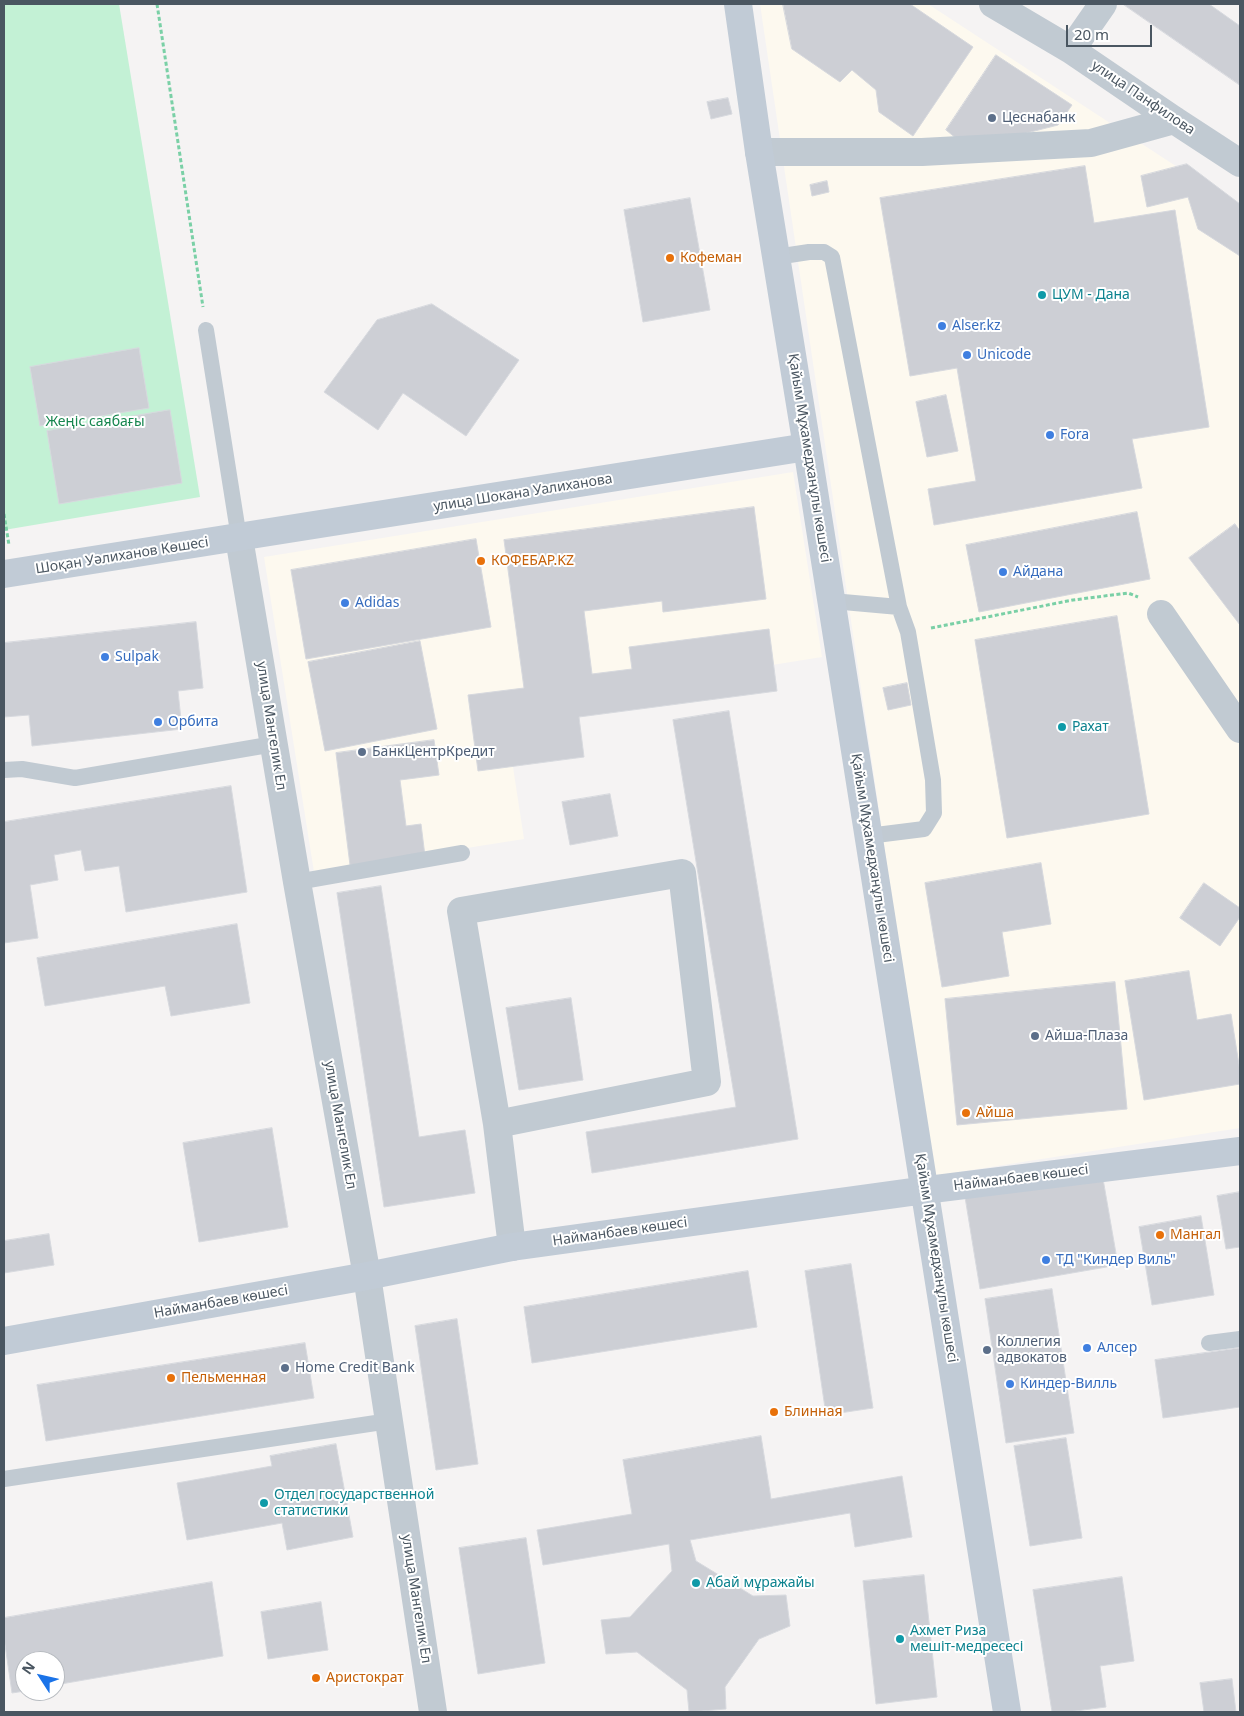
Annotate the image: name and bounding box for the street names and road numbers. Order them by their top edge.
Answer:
street label: улица Панфилова [1088,57,1198,139]
street label: Қайым Мұхамедханұлы көшесі [784,352,834,564]
street label: улица Шокана Уалиханова [432,471,614,515]
street label: Шоқан Уәлиханов Көшесі [34,534,210,578]
street label: улица Мангелик Ел [253,660,289,792]
street label: Қайым Мұхамедханұлы көшесі [847,752,897,964]
street label: улица Мангелик Ел [320,1059,360,1191]
street label: Қайым Мұхамедханұлы көшесі [911,1152,961,1364]
street label: Найманбаев көшесі [953,1161,1089,1195]
street label: Найманбаев көшесі [552,1214,688,1250]
street label: Найманбаев көшесі [153,1282,289,1322]
street label: улица Мангелик Ел [398,1533,434,1665]

